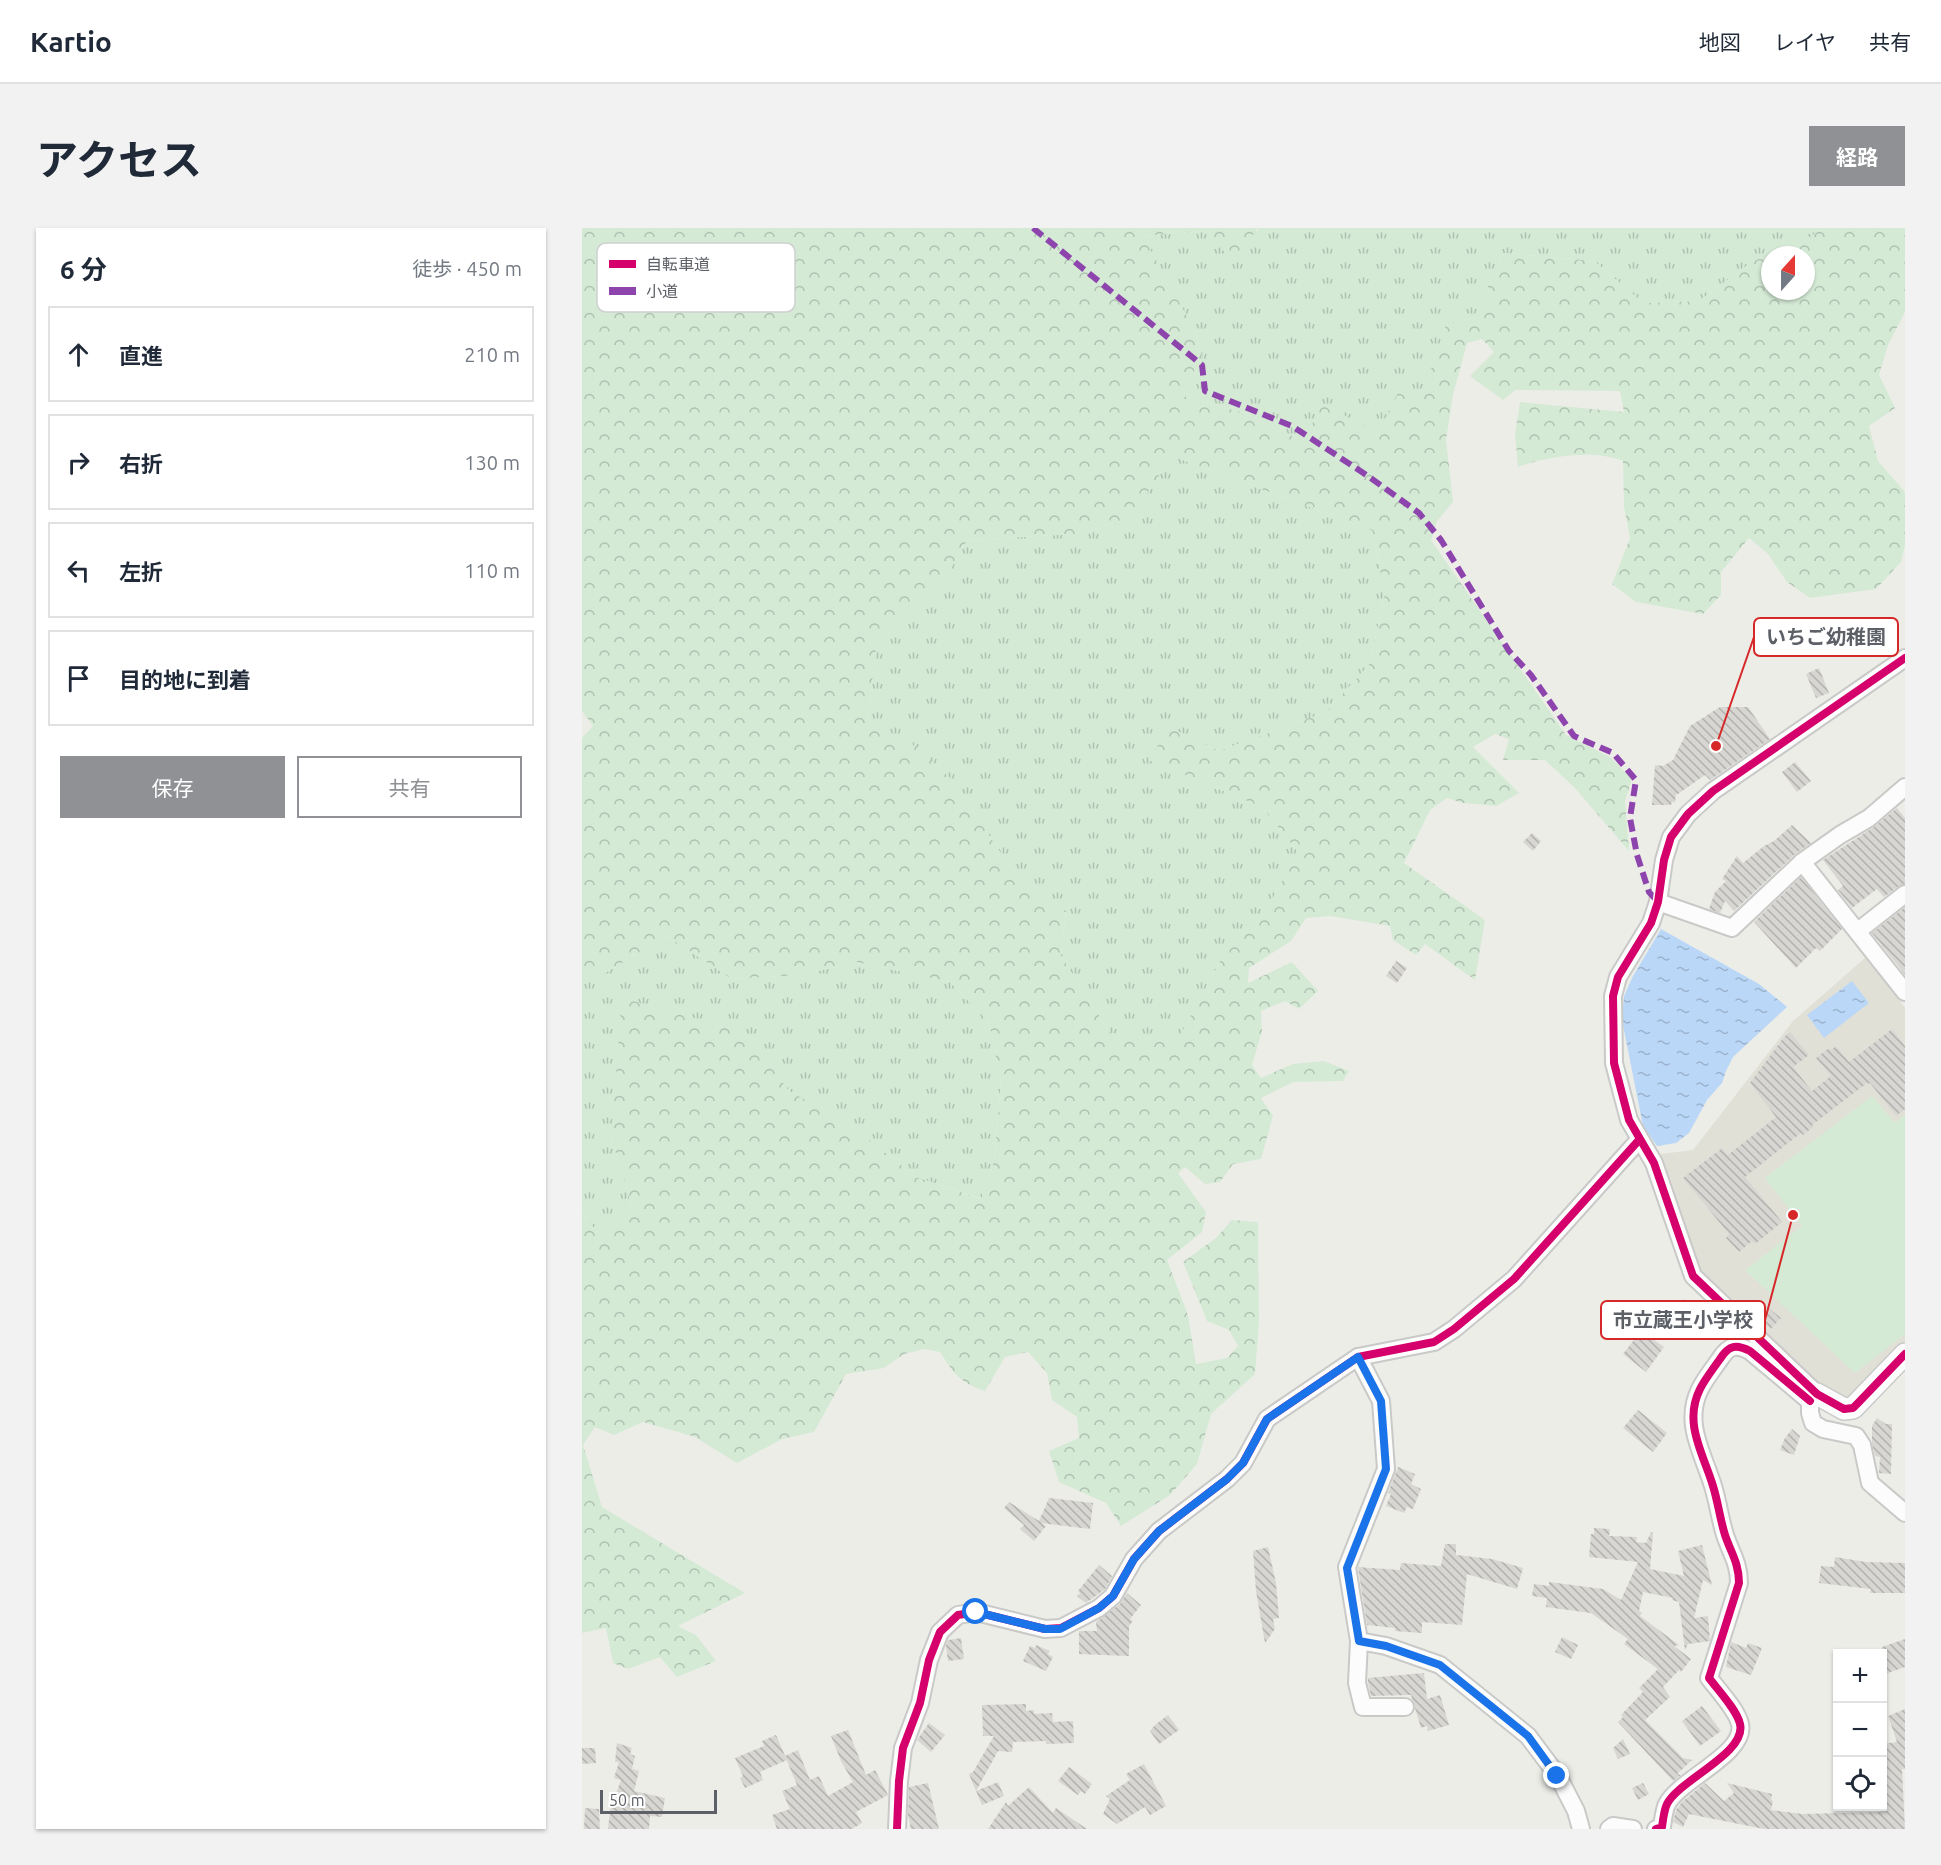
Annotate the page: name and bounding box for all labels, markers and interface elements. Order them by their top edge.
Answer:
text: Kartio [30,26,112,57]
text: 地図 [1699,30,1741,54]
text: レイヤ [1774,30,1836,54]
text: 共有 [1869,30,1911,54]
button: 経路 [1809,126,1905,186]
text: アクセス [36,136,202,183]
legend [597,243,795,312]
north arrow [1761,246,1815,300]
text: 6 分 [60,255,107,284]
text: 自転車道 [646,255,710,273]
text: 徒歩 · 450 m [412,257,522,280]
text: 小道 [646,282,678,300]
icon: ahead [62,338,95,371]
text: 直進 [119,343,163,368]
text: 210 m [464,343,520,366]
icon: right [62,446,95,479]
text: 右折 [119,451,163,476]
text: 130 m [464,451,520,474]
icon: left [62,554,95,587]
text: 左折 [119,559,163,584]
text: 110 m [464,559,520,582]
callout: いちご幼稚園 [1754,618,1898,656]
text: いちご幼稚園 [1766,625,1886,648]
icon: arrive [62,662,95,695]
text: 目的地に到着 [119,667,251,692]
button: 保存 [60,756,285,818]
button: 共有 [297,756,522,818]
callout: 市立蔵王小学校 [1601,1301,1765,1339]
text: 市立蔵王小学校 [1613,1308,1753,1331]
route start [962,1598,988,1624]
map controls [1833,1649,1887,1811]
button: + [1833,1649,1887,1703]
button: − [1833,1703,1887,1757]
button: locate [1833,1757,1887,1811]
route end [1543,1762,1569,1788]
scale bar [600,1787,717,1814]
text: 50 m [609,1791,645,1809]

